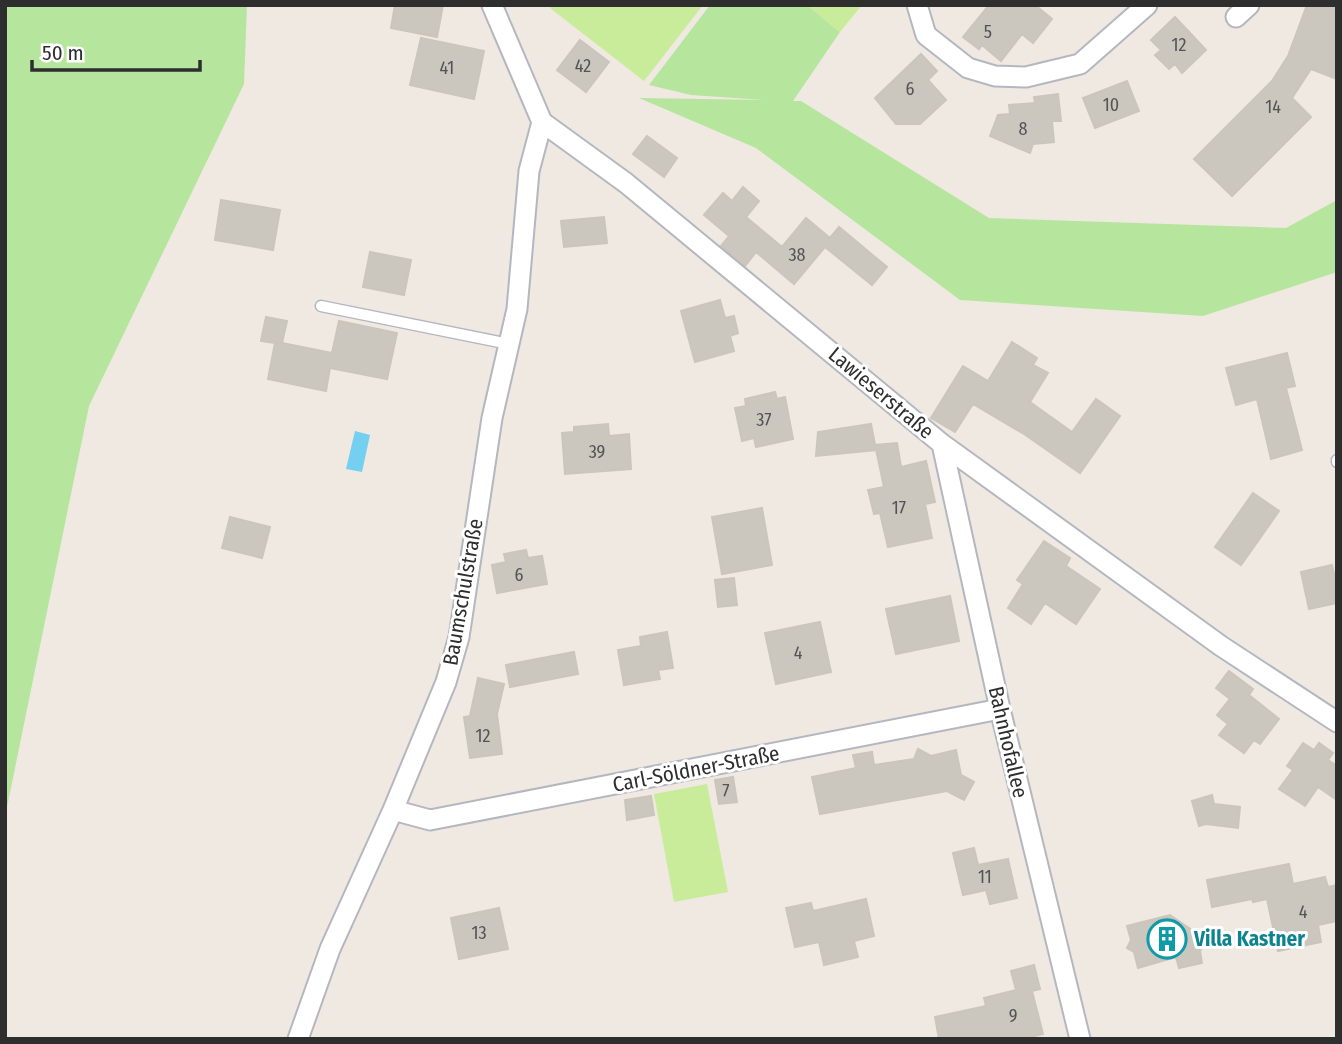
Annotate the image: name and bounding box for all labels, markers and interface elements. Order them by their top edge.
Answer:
house number: 5 [984,21,992,43]
scale bar [32,28,200,72]
house number: 12 [1172,34,1187,56]
text: 50 m [42,40,84,66]
house number: 42 [575,55,591,77]
house number: 41 [440,57,454,79]
house number: 6 [906,78,915,100]
house number: 10 [1103,94,1119,116]
house number: 14 [1265,96,1281,118]
house number: 8 [1019,118,1028,140]
house number: 38 [788,244,806,266]
street label: Lawieserstraße [823,341,939,445]
house number: 37 [756,409,772,431]
house number: 39 [589,441,605,463]
house number: 17 [892,497,906,519]
street label: Baumschulstraße [437,516,489,668]
house number: 6 [515,564,524,586]
house number: 4 [794,642,803,664]
street label: Bahnhofallee [983,684,1033,800]
house number: 12 [476,725,491,747]
street label: Carl-Söldner-Straße [610,740,782,798]
house number: 7 [722,780,730,802]
house number: 11 [978,866,992,888]
house number: 4 [1299,901,1308,923]
building icon: Villa Kastner [1146,918,1188,960]
house number: 13 [471,922,487,944]
place label: Villa Kastner [1193,926,1305,952]
house number: 9 [1009,1005,1017,1027]

